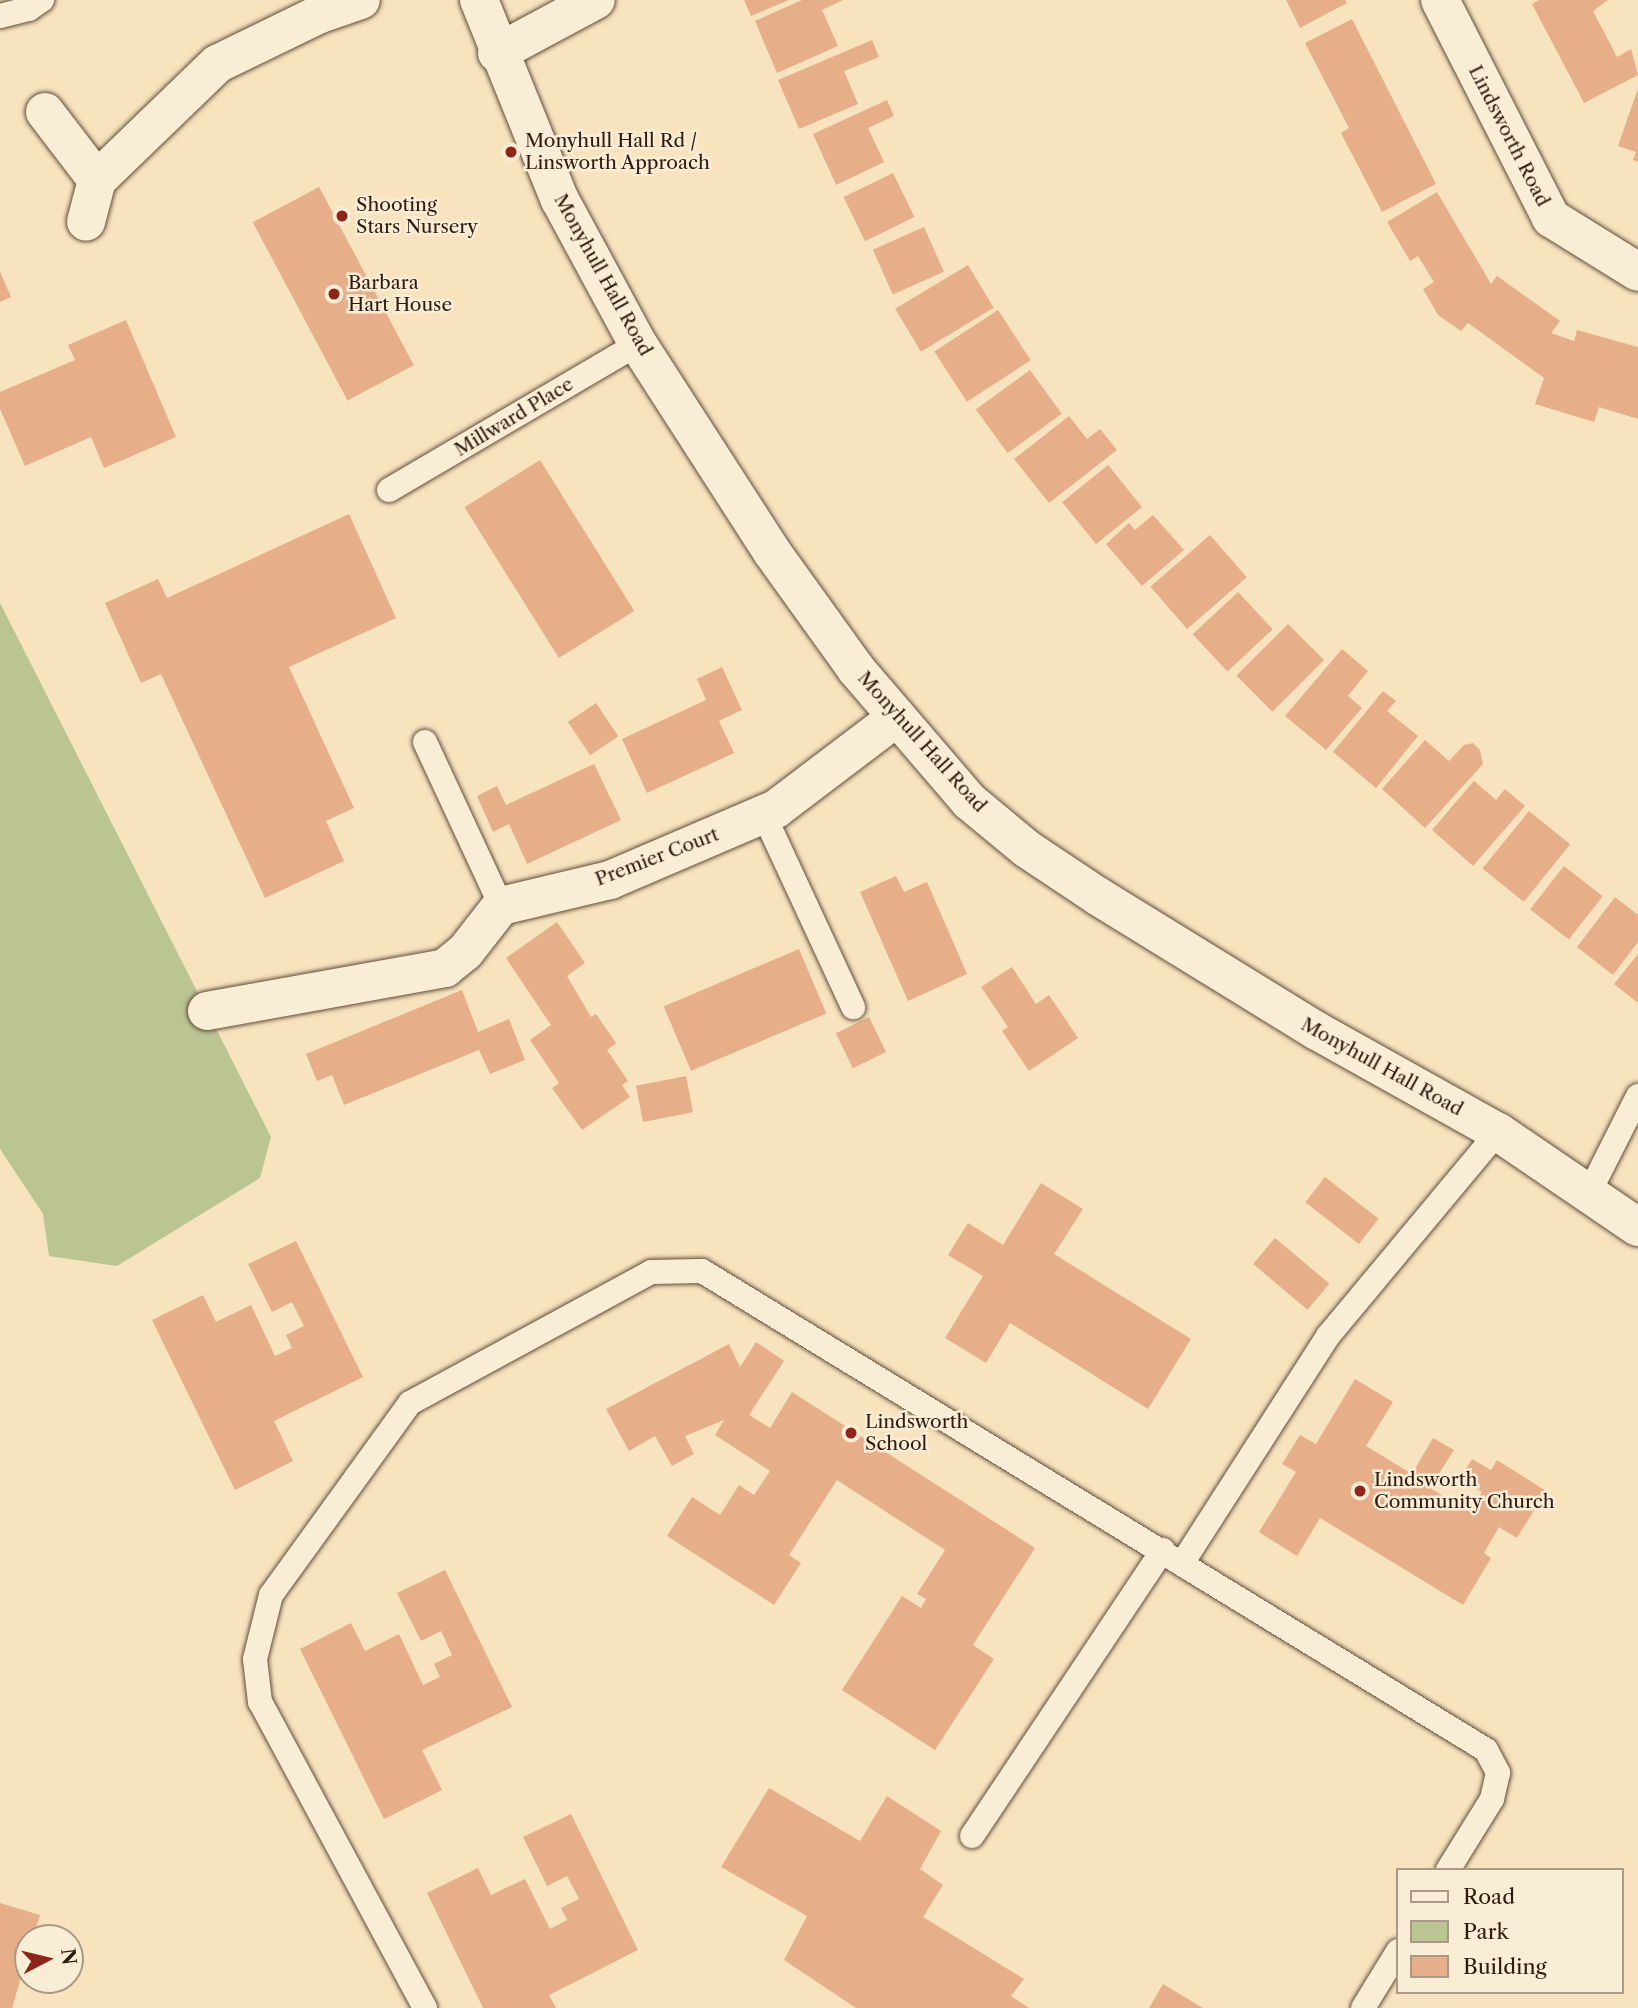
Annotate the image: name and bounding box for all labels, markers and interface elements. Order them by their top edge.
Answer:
street label: Lindsworth Road [1464,62,1554,210]
place label: Monyhull Hall Rd / Linsworth Approach [525,130,711,174]
marker: Monyhull Hall Rd / Linsworth Approach [503,144,519,160]
street label: Monyhull Hall Road [549,190,657,360]
place label: Shooting Stars Nursery [356,194,478,238]
marker: Shooting Stars Nursery [334,208,350,224]
place label: Barbara Hart House [348,272,452,316]
marker: Barbara Hart House [326,286,342,302]
street label: Millward Place [450,373,578,461]
street label: Monyhull Hall Road [853,667,991,817]
street label: Premier Court [592,823,722,891]
street label: Monyhull Hall Road [1297,1013,1467,1121]
place label: Lindsworth School [865,1411,968,1455]
marker: Lindsworth School [843,1425,859,1441]
place label: Lindsworth Community Church [1374,1469,1555,1513]
marker: Lindsworth Community Church [1352,1483,1368,1499]
legend [1396,1868,1624,1994]
text: Road [1463,1884,1515,1909]
text: Park [1463,1919,1509,1944]
north arrow [14,1924,84,1994]
text: N [56,1947,81,1966]
text: Building [1463,1954,1547,1979]

